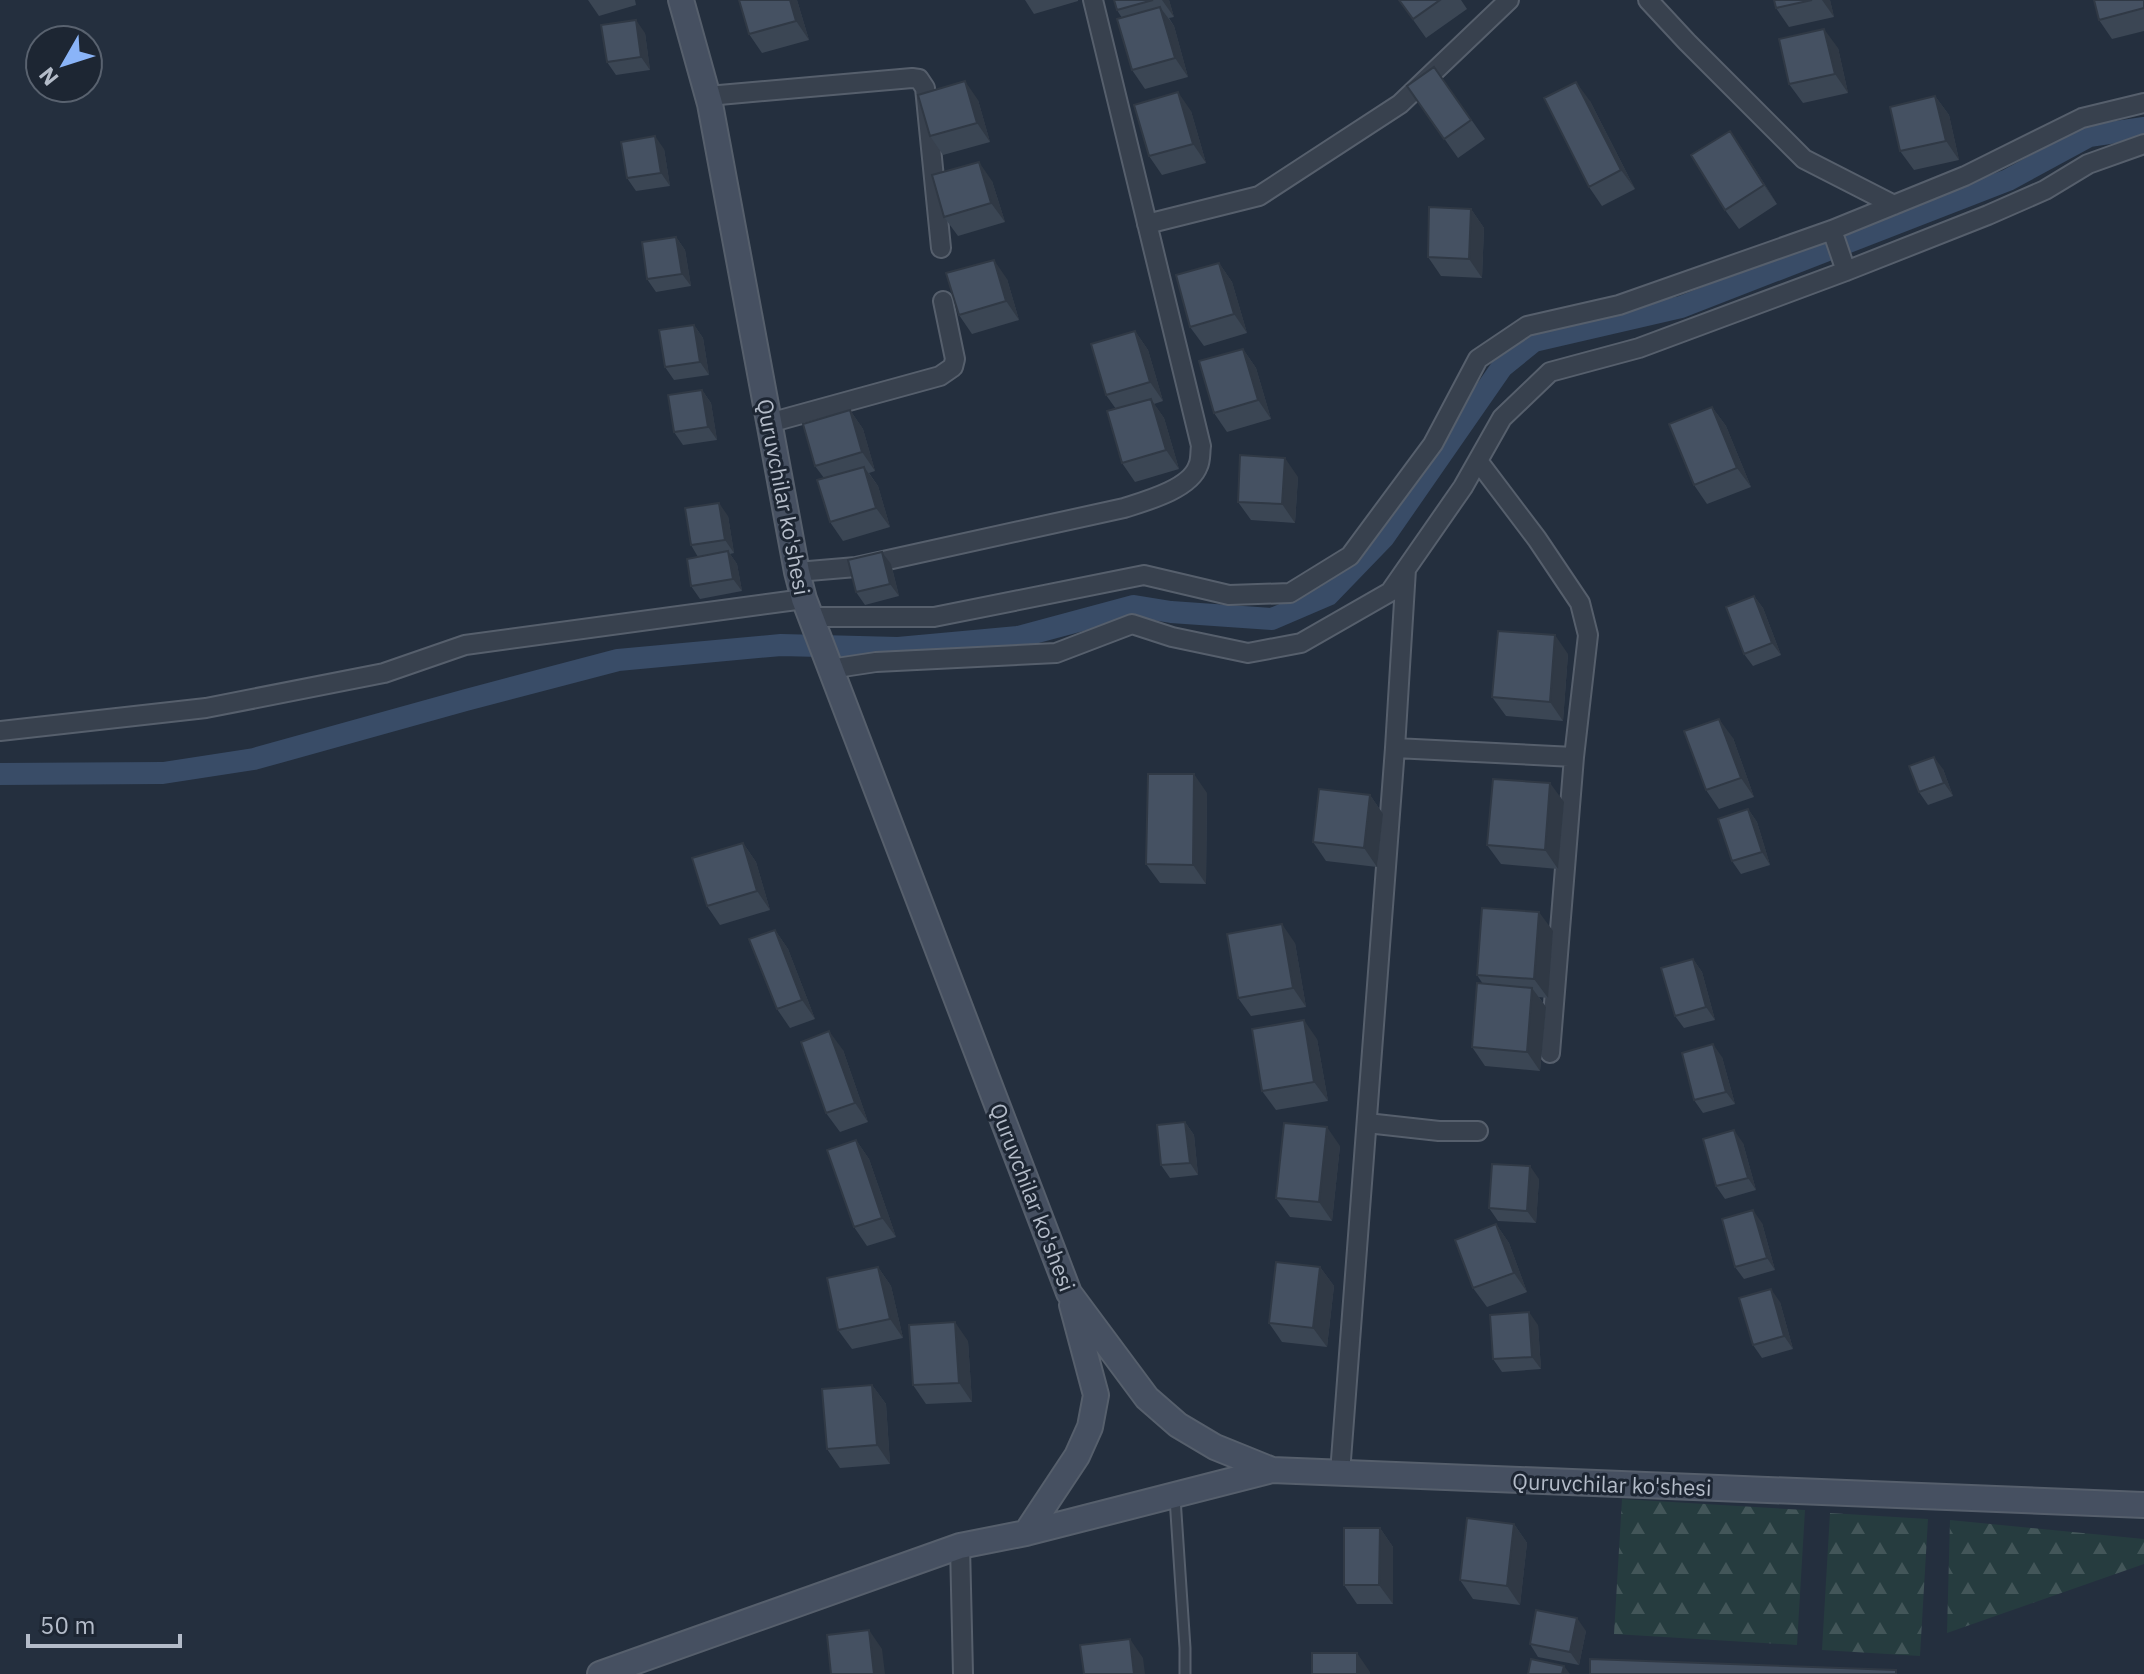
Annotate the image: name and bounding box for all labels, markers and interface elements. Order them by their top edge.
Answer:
north arrow [24,24,104,104]
text: N [32,62,64,92]
street label: Quruvchilar ko'shesi [751,396,817,598]
street label: Quruvchilar ko'shesi [984,1099,1082,1295]
street label: Quruvchilar ko'shesi [1512,1466,1712,1502]
scale bar [28,1598,180,1648]
text: 50 m [40,1609,95,1641]

